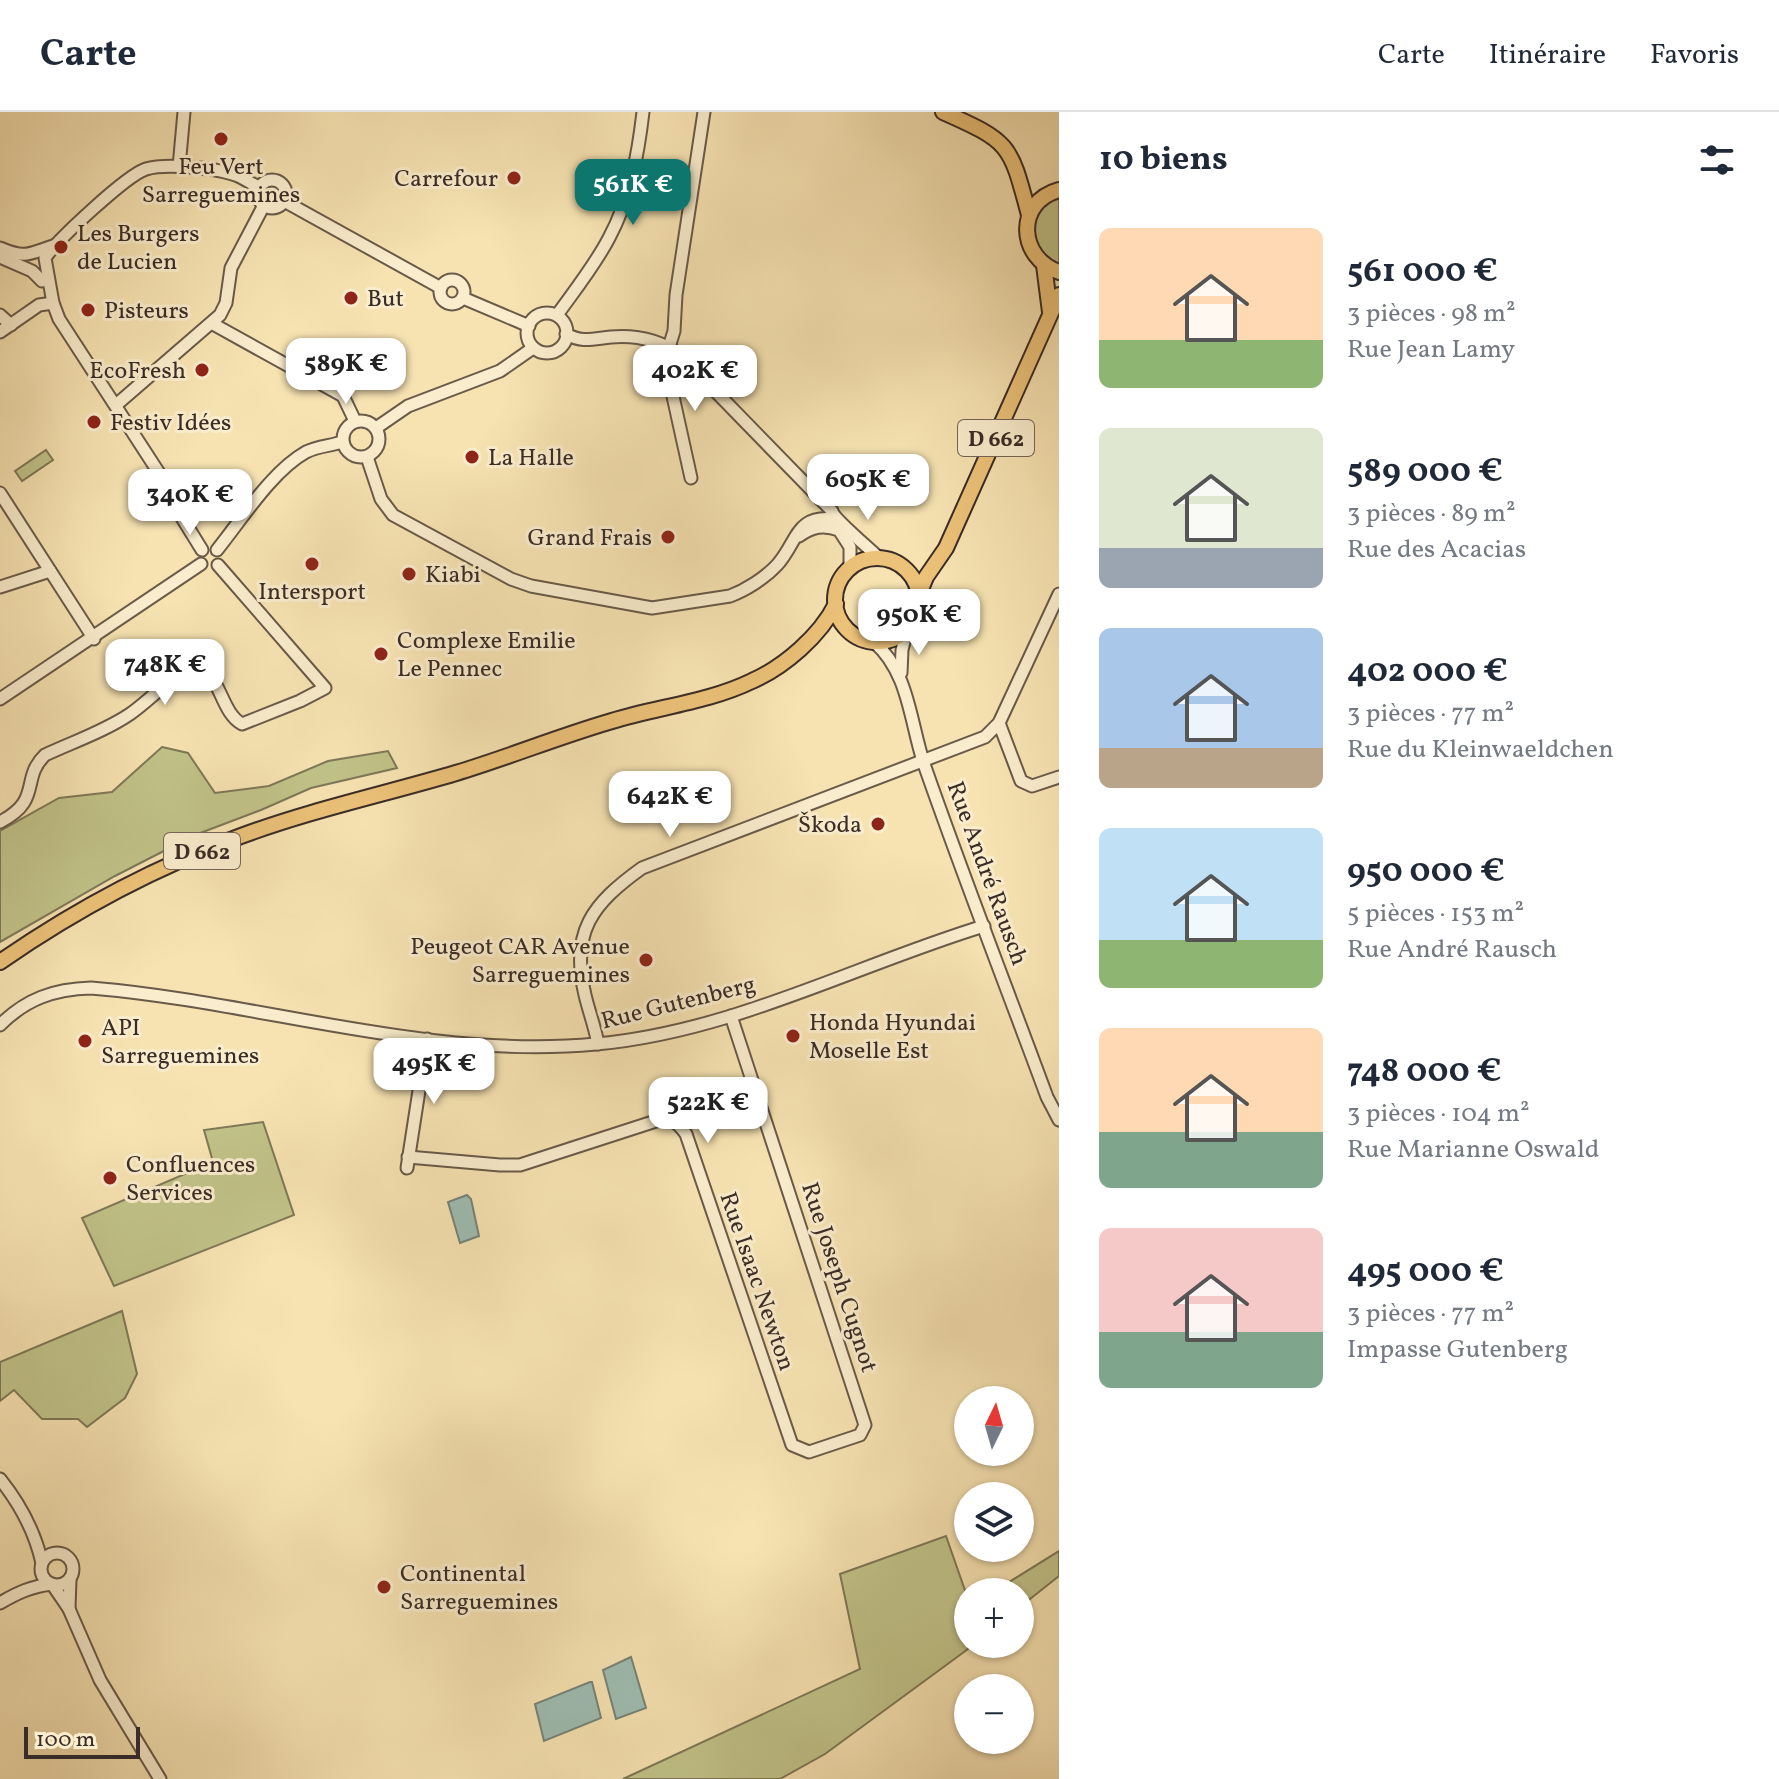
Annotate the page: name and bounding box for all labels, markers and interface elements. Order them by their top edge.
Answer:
text: Carte [40,29,137,82]
text: Carte [1378,36,1445,75]
text: Itinéraire [1489,36,1606,75]
text: Favoris [1650,36,1739,75]
marker: Feu Vert Sarreguemines [212,130,230,148]
text: 10 biens [1099,137,1228,184]
icon: filters [1695,138,1739,182]
place label: Feu Vert Sarreguemines [142,151,300,213]
pin: 561K € [568,159,698,227]
place label: Carrefour [394,163,498,197]
text: 561K € [593,167,673,203]
marker: Carrefour [505,169,523,187]
place label: Les Burgers de Lucien [77,218,199,280]
marker: Les Burgers de Lucien [52,238,70,256]
text: 561 000 € [1347,249,1498,296]
icon: home [1163,260,1259,356]
place label: But [367,283,404,317]
marker: But [342,289,360,307]
place label: Pisteurs [104,295,189,329]
text: 3 pièces · 98 m² [1347,296,1516,332]
marker: Pisteurs [79,301,97,319]
text: Rue Jean Lamy [1347,332,1515,368]
pin: 589K € [281,338,411,406]
pin: 402K € [630,345,760,413]
text: 589K € [304,346,388,382]
text: 402K € [651,353,739,389]
place label: EcoFresh [89,355,186,389]
marker: EcoFresh [193,361,211,379]
place label: Festiv Idées [110,407,231,441]
marker: Festiv Idées [85,413,103,431]
road number: D 662 [958,420,1034,456]
place label: La Halle [488,442,574,476]
marker: La Halle [463,448,481,466]
text: 589 000 € [1347,449,1503,496]
pin: 605K € [803,454,933,522]
icon: home [1163,460,1259,556]
text: 605K € [825,462,911,498]
pin: 340K € [125,469,255,537]
text: 340K € [146,477,234,513]
text: 3 pièces · 89 m² [1347,496,1516,532]
place label: Grand Frais [528,522,652,556]
marker: Grand Frais [659,528,677,546]
text: Rue des Acacias [1347,532,1526,568]
marker: Intersport [303,555,321,573]
place label: Kiabi [425,559,481,593]
marker: Kiabi [400,565,418,583]
place label: Intersport [258,576,366,610]
pin: 950K € [854,589,984,657]
text: 950K € [876,597,962,633]
place label: Complexe Emilie Le Pennec [397,625,576,687]
pin: 748K € [100,639,230,707]
marker: Complexe Emilie Le Pennec [372,645,390,663]
text: 748K € [123,647,207,683]
text: 402 000 € [1347,649,1508,696]
icon: home [1163,660,1259,756]
text: 3 pièces · 77 m² [1347,696,1514,732]
text: Rue du Kleinwaeldchen [1347,732,1614,768]
pin: 642K € [605,771,735,839]
street label: Rue André Rausch [937,777,1035,971]
text: 642K € [627,779,713,815]
place label: Škoda [798,809,862,843]
marker: Škoda [869,815,887,833]
road number: D 662 [164,833,240,869]
text: 950 000 € [1347,849,1505,896]
icon: home [1163,860,1259,956]
text: 5 pièces · 153 m² [1347,896,1524,932]
place label: Peugeot CAR Avenue Sarreguemines [410,931,630,993]
text: Rue André Rausch [1347,932,1557,968]
marker: Peugeot CAR Avenue Sarreguemines [637,951,655,969]
street label: Rue Gutenberg [598,968,759,1040]
place label: Honda Hyundai Moselle Est [809,1007,976,1069]
place label: API Sarreguemines [101,1012,259,1074]
marker: Honda Hyundai Moselle Est [784,1027,802,1045]
marker: API Sarreguemines [76,1032,94,1050]
pin: 495K € [369,1038,499,1106]
text: 495K € [391,1046,477,1082]
text: 748 000 € [1347,1049,1502,1096]
icon: home [1163,1060,1259,1156]
pin: 522K € [643,1077,773,1145]
text: 522K € [667,1085,749,1121]
text: 3 pièces · 104 m² [1347,1096,1530,1132]
text: Rue Marianne Oswald [1347,1132,1600,1168]
place label: Confluences Services [126,1149,255,1211]
marker: Confluences Services [101,1169,119,1187]
street label: Rue Joseph Cugnot [791,1178,885,1377]
street label: Rue Isaac Newton [710,1188,803,1376]
text: 495 000 € [1347,1249,1504,1296]
icon: home [1163,1260,1259,1356]
text: 3 pièces · 77 m² [1347,1296,1514,1332]
text: Impasse Gutenberg [1347,1332,1568,1368]
north arrow [954,1386,1034,1466]
map controls [954,1386,1034,1754]
button: layers [954,1482,1034,1562]
place label: Continental Sarreguemines [400,1558,558,1620]
marker: Continental Sarreguemines [375,1578,393,1596]
button: + [954,1578,1034,1658]
button: − [954,1674,1034,1754]
scale bar [24,1723,140,1759]
text: 100 m [36,1725,95,1756]

